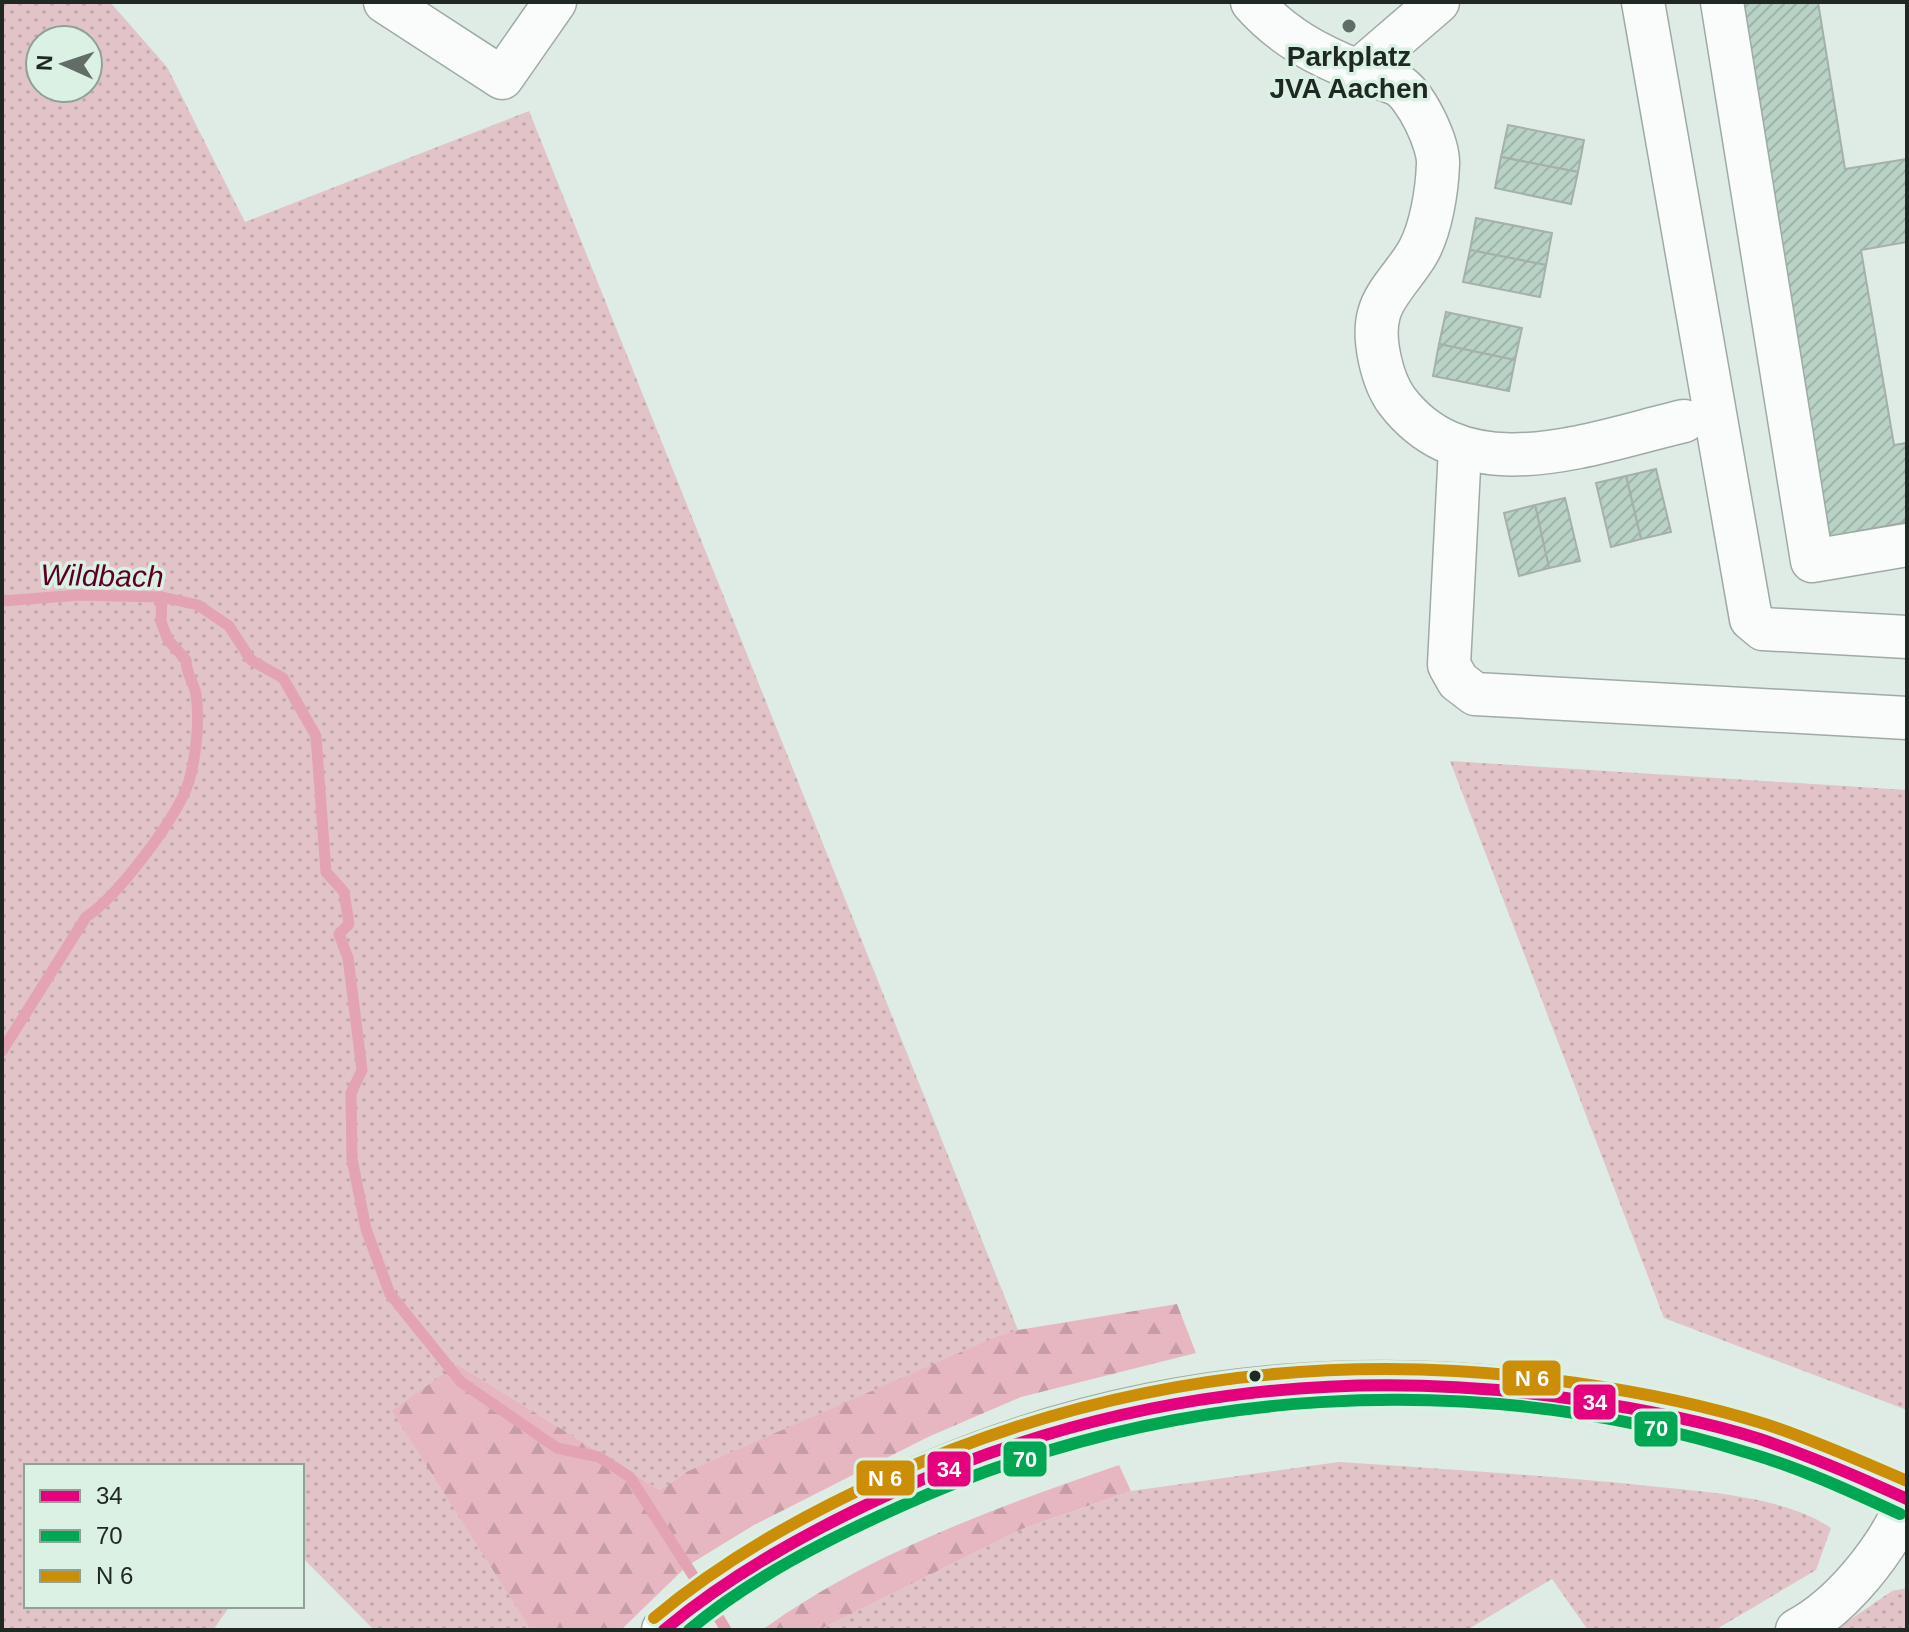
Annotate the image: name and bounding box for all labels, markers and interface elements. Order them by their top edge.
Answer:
marker: Parkplatz JVA Aachen [1340,17,1358,35]
north arrow [24,24,104,104]
place label: Parkplatz JVA Aachen [1269,41,1429,104]
text: N [32,54,57,72]
water label: Wildbach [40,558,164,593]
line badge: N 6 [1501,1359,1562,1397]
text: N 6 [1515,1366,1549,1391]
unlabelled marker [1247,1368,1263,1384]
line badge: 34 [1572,1383,1617,1421]
text: 34 [1583,1390,1608,1415]
line badge: 70 [1633,1410,1679,1448]
text: 70 [1644,1416,1668,1441]
line badge: 70 [1002,1440,1048,1478]
text: 70 [1013,1447,1037,1472]
line badge: 34 [926,1450,972,1488]
text: 34 [937,1457,962,1482]
line badge: N 6 [855,1459,916,1497]
legend [24,1464,304,1608]
text: N 6 [868,1466,902,1491]
text: 34 [96,1482,123,1509]
text: 70 [96,1522,123,1549]
text: N 6 [96,1562,133,1589]

